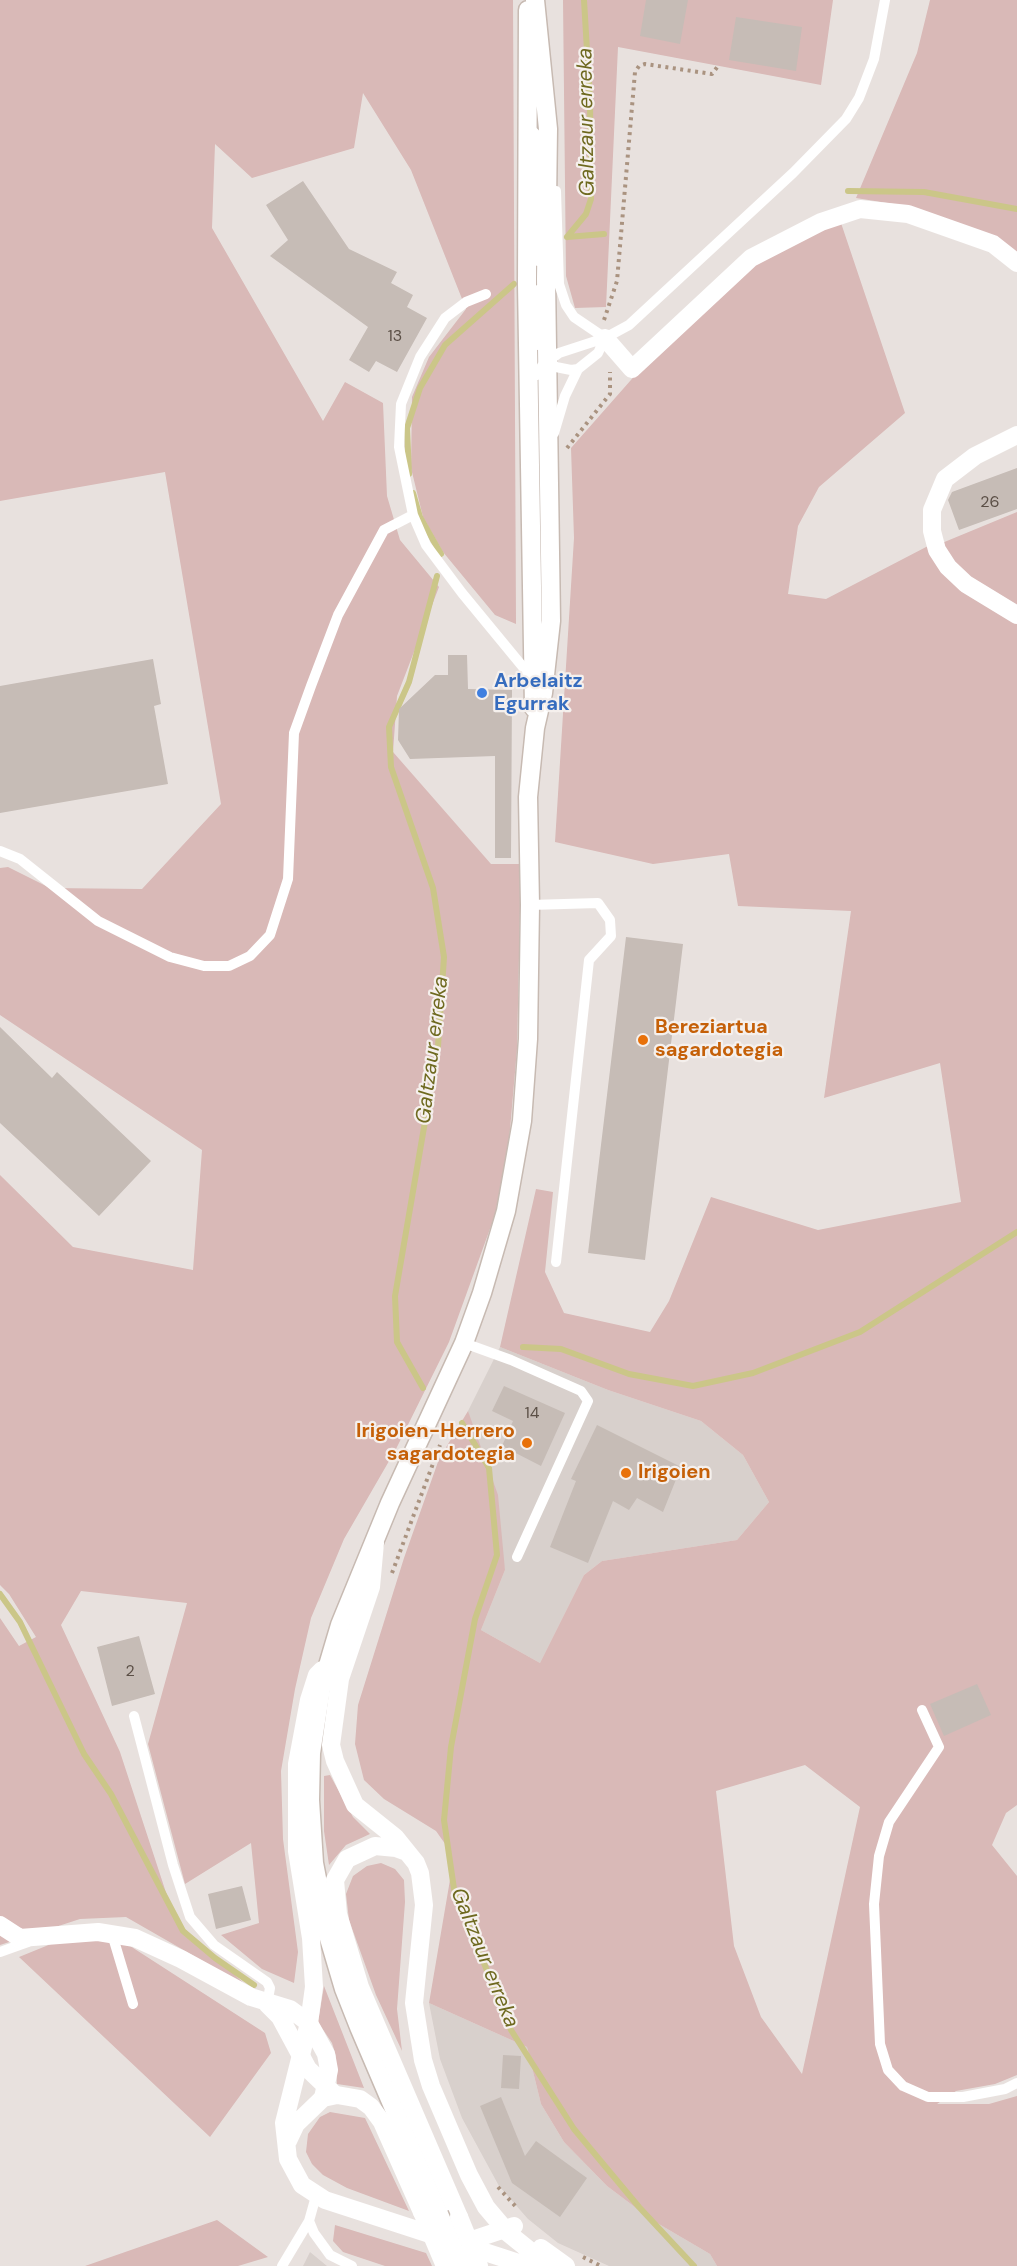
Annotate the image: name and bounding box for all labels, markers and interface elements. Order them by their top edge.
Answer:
water label: Galtzaur erreka [573,47,601,197]
house number: 13 [388,327,402,347]
house number: 26 [980,493,1000,513]
place label: Arbelaitz Egurrak [494,670,582,717]
marker: Arbelaitz Egurrak [475,686,489,700]
water label: Galtzaur erreka [411,975,455,1125]
place label: Bereziartua sagardotegia [655,1016,783,1063]
marker: Bereziartua sagardotegia [636,1033,650,1047]
house number: 14 [525,1404,539,1424]
place label: Irigoien-Herrero sagardotegia [356,1420,515,1467]
marker: Irigoien-Herrero sagardotegia [520,1436,534,1450]
place label: Irigoien [638,1461,711,1485]
marker: Irigoien [619,1466,633,1480]
house number: 2 [125,1662,135,1682]
water label: Galtzaur erreka [444,1884,524,2032]

